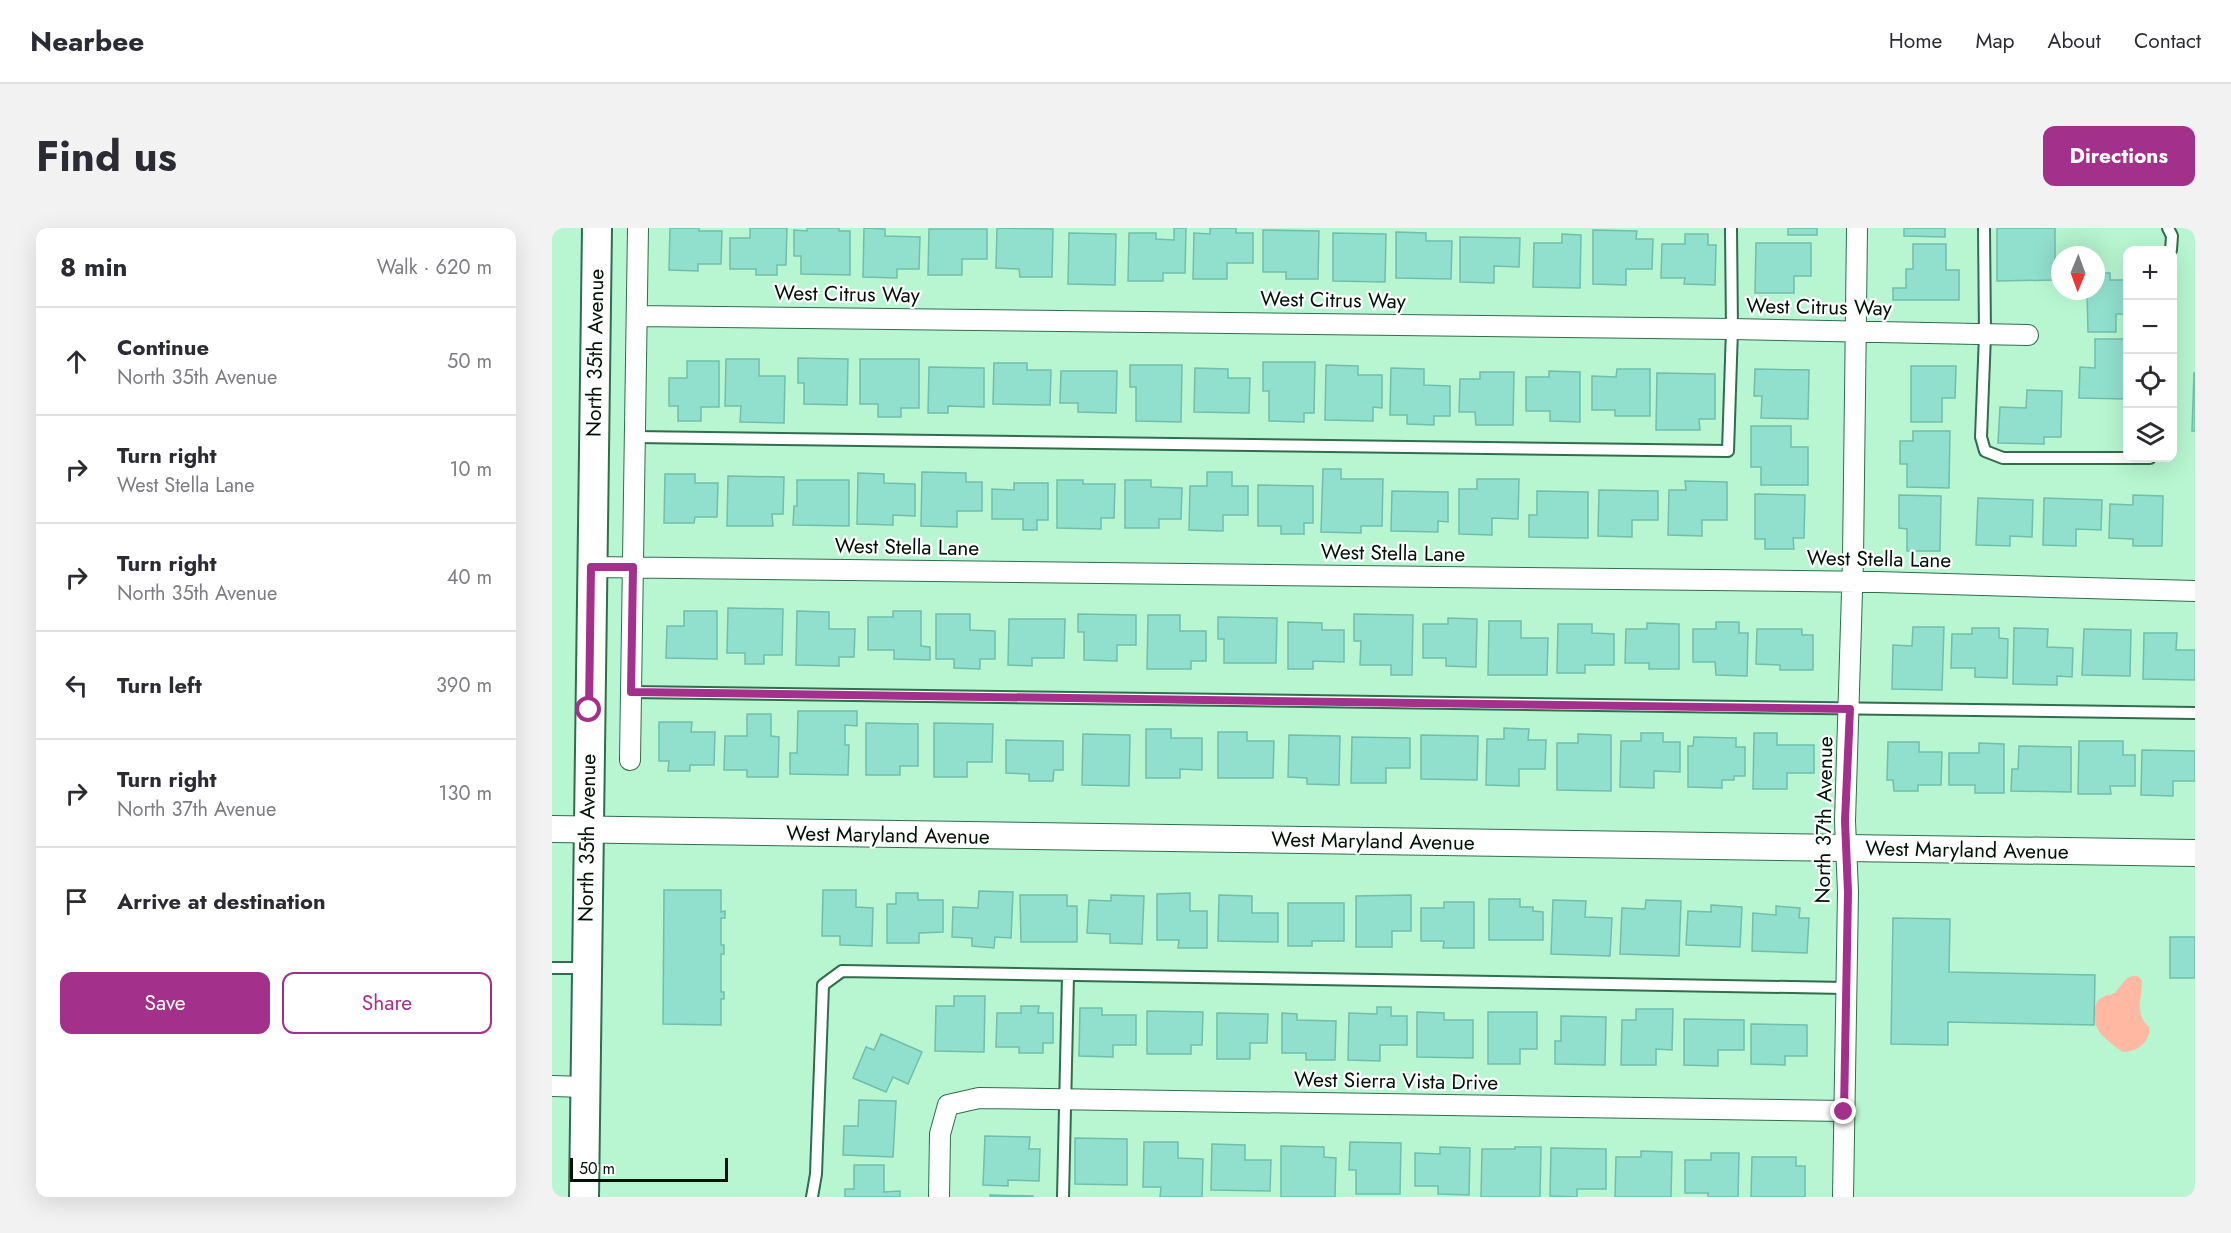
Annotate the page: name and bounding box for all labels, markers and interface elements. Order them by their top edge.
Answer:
text: Nearbee [30,21,144,62]
text: Home [1889,26,1942,56]
text: Map [1975,26,2015,56]
text: About [2048,26,2101,56]
text: Contact [2134,26,2201,56]
text: Find us [36,126,177,187]
button: Directions [2043,126,2195,186]
north arrow [2051,246,2105,300]
map controls [2123,246,2177,462]
button: + [2123,246,2177,300]
text: 8 min [60,248,128,286]
text: Walk · 620 m [377,253,492,282]
street label: North 35th Avenue [579,268,611,437]
street label: West Citrus Way [774,278,921,310]
street label: West Citrus Way [1260,284,1407,316]
street label: West Citrus Way [1746,291,1893,323]
button: − [2123,300,2177,354]
text: Continue [117,331,209,363]
icon: ahead [60,345,93,378]
text: 50 m [447,347,492,376]
button: locate [2123,354,2177,408]
text: North 35th Avenue [117,363,277,392]
button: layers [2123,408,2177,462]
text: Turn right [117,439,217,471]
icon: right [60,453,93,486]
text: 10 m [449,455,492,484]
text: West Stella Lane [117,471,255,500]
street label: West Stella Lane [834,531,980,563]
street label: West Stella Lane [1320,537,1466,569]
street label: West Stella Lane [1806,543,1952,575]
text: Turn right [117,547,217,579]
icon: right [60,561,93,594]
text: 40 m [447,563,492,592]
text: North 35th Avenue [117,579,277,608]
icon: left [60,669,93,702]
text: Turn left [117,669,202,701]
text: 390 m [436,671,492,700]
route start [575,696,601,722]
street label: North 37th Avenue [1808,736,1840,904]
street label: North 35th Avenue [571,753,603,922]
text: Turn right [117,763,217,795]
icon: right [60,777,93,810]
text: 130 m [438,779,492,808]
text: North 37th Avenue [117,795,276,824]
street label: West Maryland Avenue [786,818,990,852]
street label: West Maryland Avenue [1271,824,1475,858]
street label: West Maryland Avenue [1865,833,2069,867]
icon: arrive [60,885,93,918]
text: Arrive at destination [117,885,326,917]
button: Save [60,972,270,1034]
button: Share [282,972,492,1034]
street label: West Sierra Vista Drive [1294,1064,1499,1098]
route end [1830,1098,1856,1124]
scale bar [570,1155,728,1182]
text: 50 m [579,1157,615,1180]

